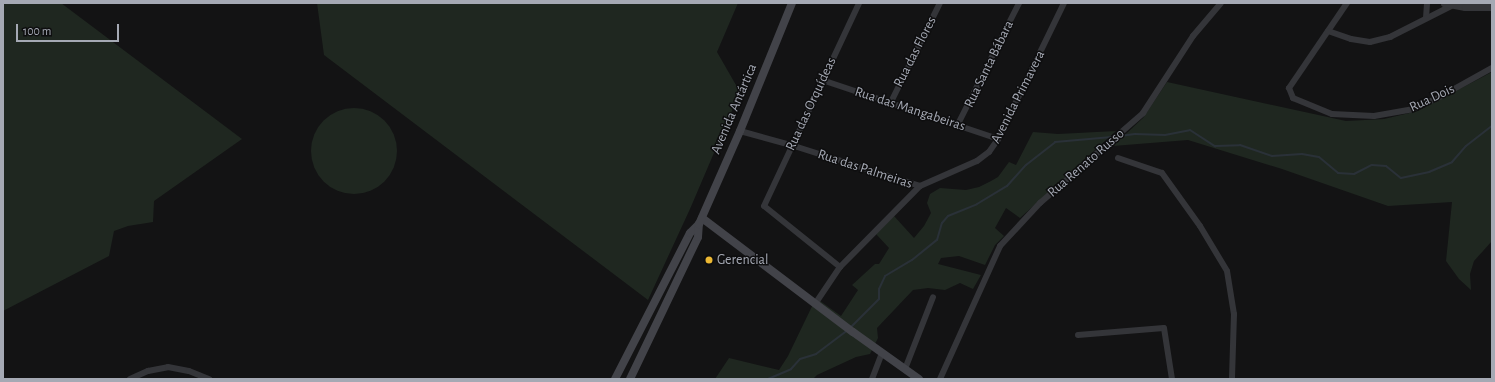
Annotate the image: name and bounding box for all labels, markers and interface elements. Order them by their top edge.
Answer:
street label: Rua das Flores [890,14,940,90]
scale bar [18,16,121,42]
street label: Rua Santa Bábara [961,18,1017,110]
text: 100 m [23,25,51,37]
street label: Avenida Primavera [987,48,1049,146]
street label: Rua das Orquídeas [782,55,840,153]
street label: Avenida Antártica [707,61,761,157]
street label: Rua Dois [1407,80,1457,116]
street label: Rua das Mangabeiras [853,83,967,135]
street label: Rua Renato Russo [1044,125,1128,201]
street label: Rua das Palmeiras [816,146,914,192]
place label: Gerencial [717,252,768,268]
marker: Gerencial [704,255,714,265]

